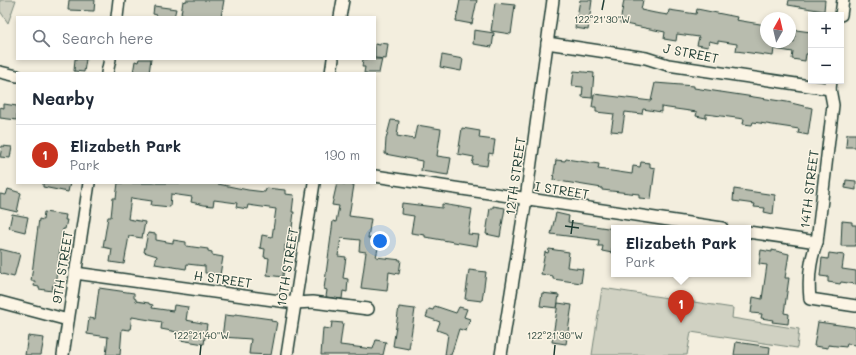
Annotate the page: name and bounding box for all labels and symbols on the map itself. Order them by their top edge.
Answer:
text: 122°21'30"W [574,12,630,26]
north arrow [760,12,796,48]
street label: J STREET [662,39,720,66]
street label: 12TH STREET [501,136,528,216]
street label: 14TH STREET [795,149,822,229]
street label: I STREET [534,177,591,202]
street label: 10TH STREET [272,226,301,308]
street label: 9TH STREET [47,229,76,304]
your location [370,231,390,251]
street label: H STREET [193,266,253,291]
pin: 1 [668,290,694,323]
text: 122°21'40"W [173,328,229,342]
text: 122°21'30"W [527,328,583,342]

